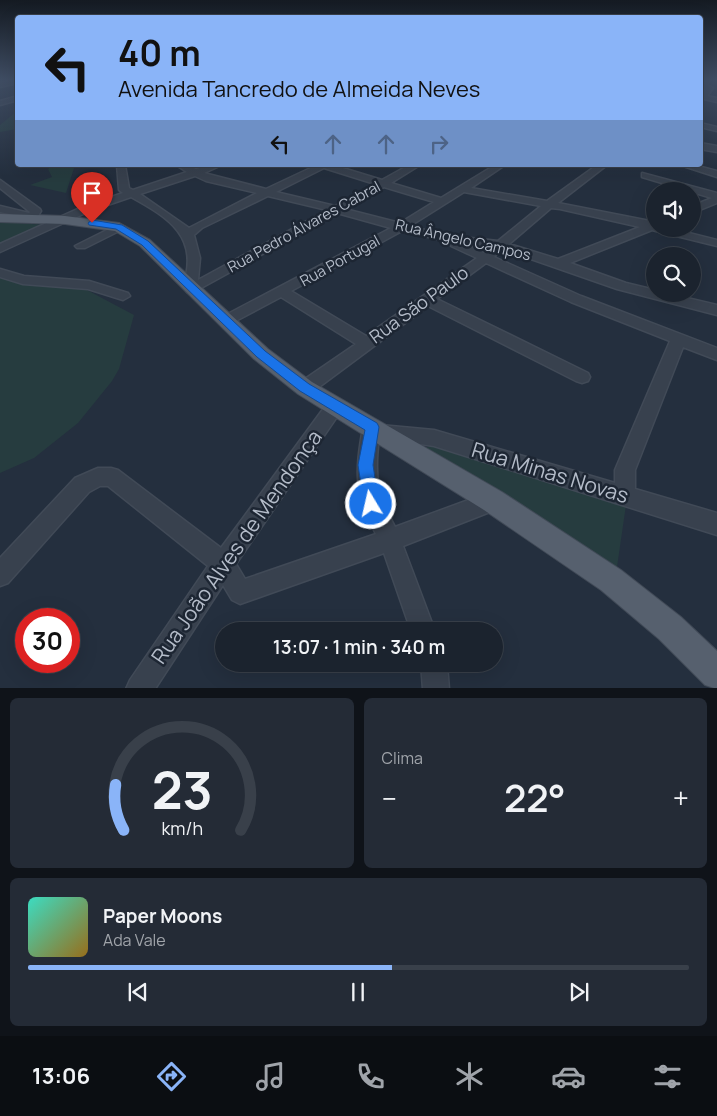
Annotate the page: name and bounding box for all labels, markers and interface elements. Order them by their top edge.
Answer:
text: 40 m [118,29,201,77]
icon: left [35,35,100,100]
text: Avenida Tancredo de Almeida Neves [118,74,480,104]
icon: left [266,130,294,158]
icon: ahead [319,130,347,158]
icon: ahead [372,130,400,158]
icon: right [425,130,453,158]
pin [71,172,113,223]
street label: Rua Pedro Álvares Cabral [224,176,384,277]
icon: arrive [78,179,106,207]
map controls [646,182,701,302]
button: sound [646,182,701,237]
street label: Rua Ângelo Campos [393,214,533,265]
street label: Rua Portugal [296,230,384,291]
button: search [646,247,701,302]
street label: Rua São Paulo [364,260,473,348]
street label: Rua João Alves de Mendonça [145,424,328,669]
street label: Rua Minas Novas [468,435,632,509]
position arrow [344,477,396,529]
speed limit sign: 30 [15,608,80,673]
text: 13:07 · 1 min · 340 m [273,634,445,660]
text: Clima [382,747,423,769]
text: 23 [151,754,212,825]
text: 22° [504,771,566,823]
text: − [382,779,397,817]
text: + [673,779,689,817]
text: km/h [161,816,203,840]
text: Paper Moons [103,903,222,929]
text: Ada Vale [103,929,166,951]
icon: previous [124,978,152,1006]
icon: pause [344,978,372,1006]
icon: next [565,978,593,1006]
icon: directions [154,1059,189,1094]
icon: music [253,1059,288,1094]
icon: phone [353,1059,388,1094]
icon: climate [452,1059,487,1094]
icon: car [551,1059,586,1094]
icon: filters [650,1059,685,1094]
text: 13:06 [32,1061,90,1091]

